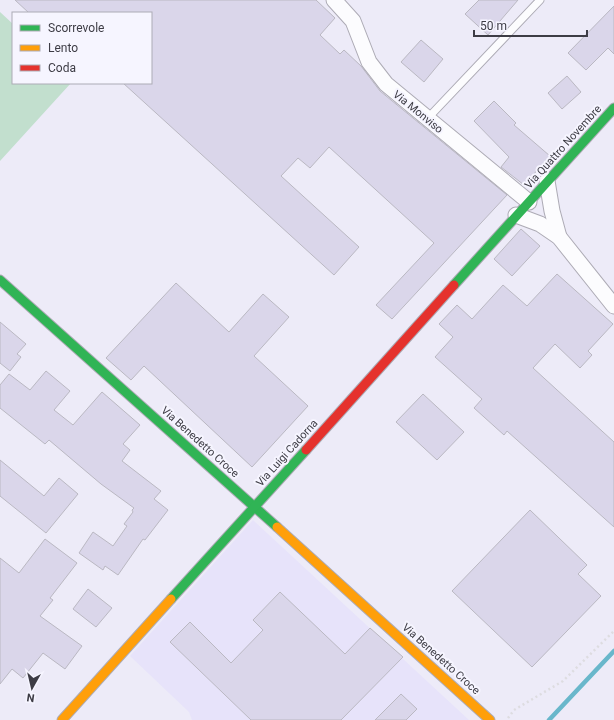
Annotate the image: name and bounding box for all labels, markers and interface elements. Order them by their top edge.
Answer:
legend [12,12,152,84]
scale bar [474,12,587,38]
text: 50 m [480,19,507,33]
text: Scorrevole [48,21,104,35]
text: Lento [48,41,78,55]
text: Coda [48,61,76,75]
street label: Via Monviso [390,88,446,136]
street label: Via Quattro Novembre [522,102,604,192]
street label: Via Benedetto Croce [159,404,242,480]
street label: Via Luigi Cadorna [253,417,321,489]
street label: Via Benedetto Croce [400,621,483,697]
north arrow [12,668,52,708]
text: N [26,690,35,704]

